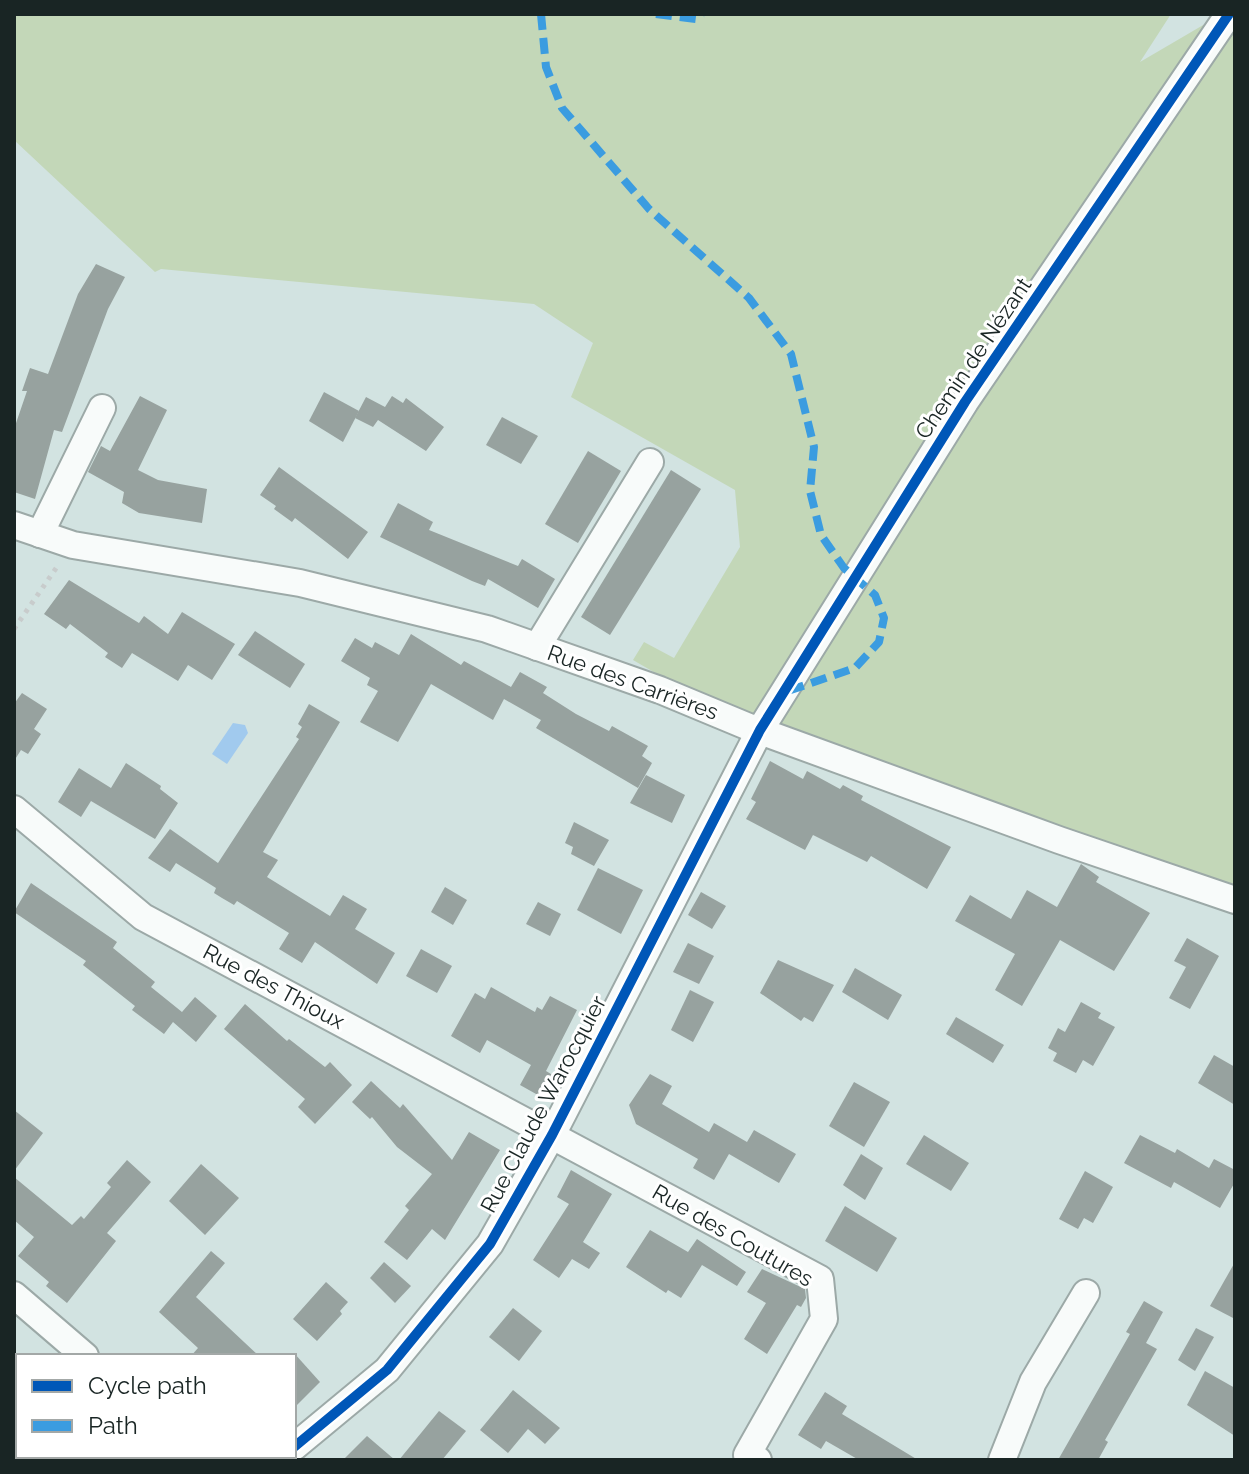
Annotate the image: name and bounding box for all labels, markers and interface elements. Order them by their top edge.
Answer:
street label: Chemin de Nézant [909,272,1037,444]
street label: Rue des Carrières [544,639,722,725]
street label: Rue des Thioux [199,938,349,1034]
street label: Rue Claude Warocquier [475,991,611,1217]
street label: Rue des Coutures [648,1178,818,1292]
legend [16,1354,296,1458]
text: Cycle path [88,1371,207,1400]
text: Path [88,1411,138,1440]

